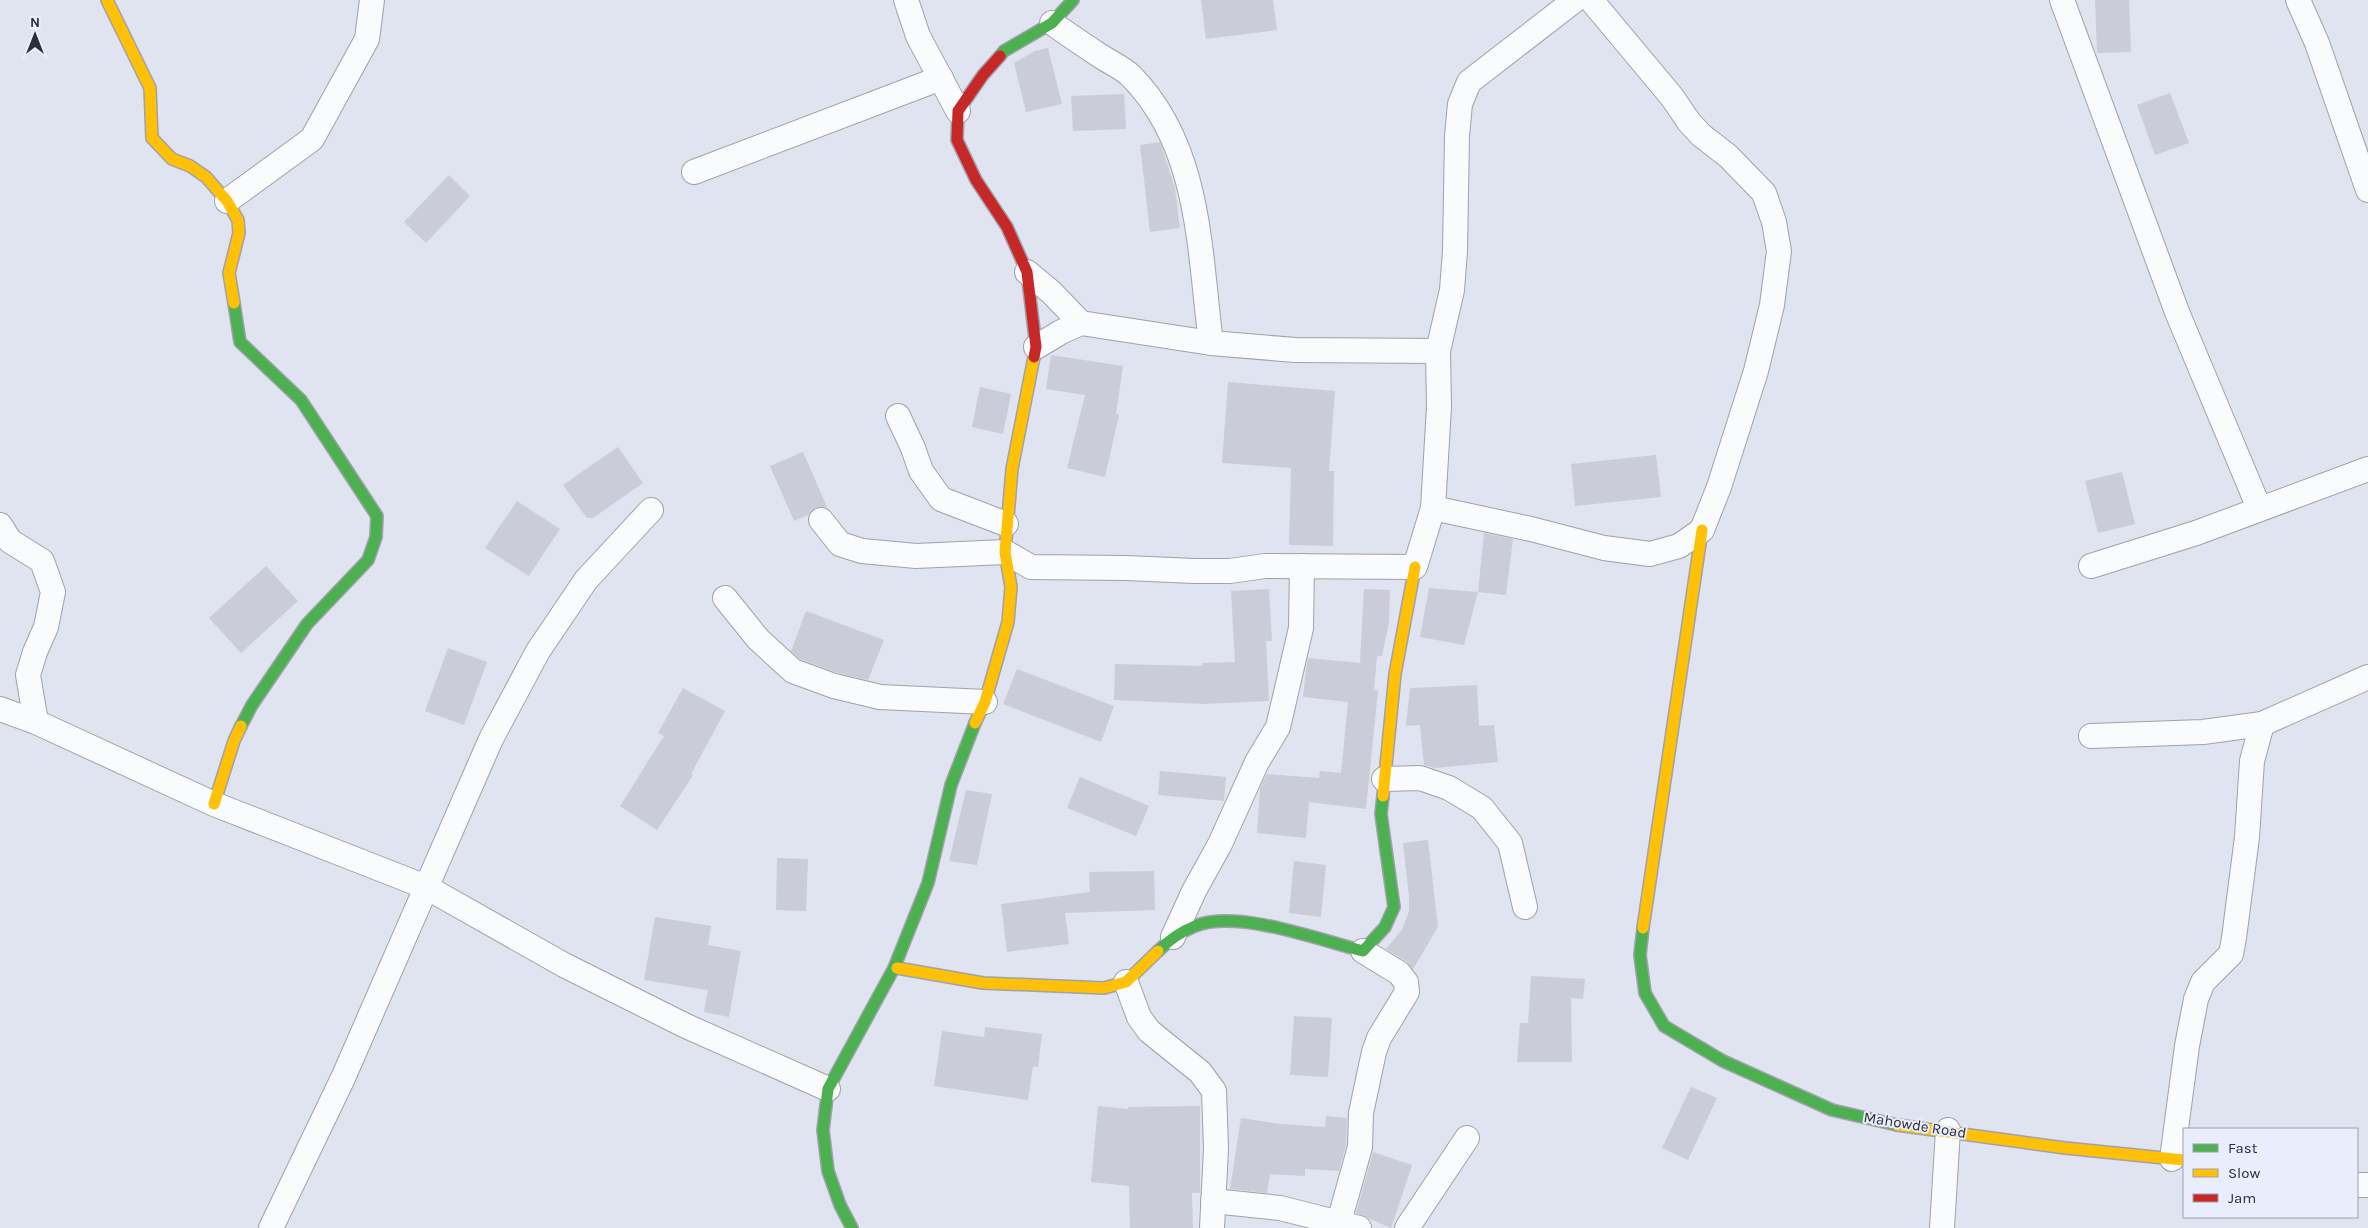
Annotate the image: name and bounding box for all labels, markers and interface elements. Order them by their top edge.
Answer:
north arrow [10,10,60,60]
text: N [30,14,40,31]
street label: Mahowde Road [1862,1108,1968,1142]
legend [2183,1128,2358,1218]
text: Fast [2228,1139,2258,1157]
text: Slow [2228,1164,2260,1182]
text: Jam [2228,1189,2256,1207]

